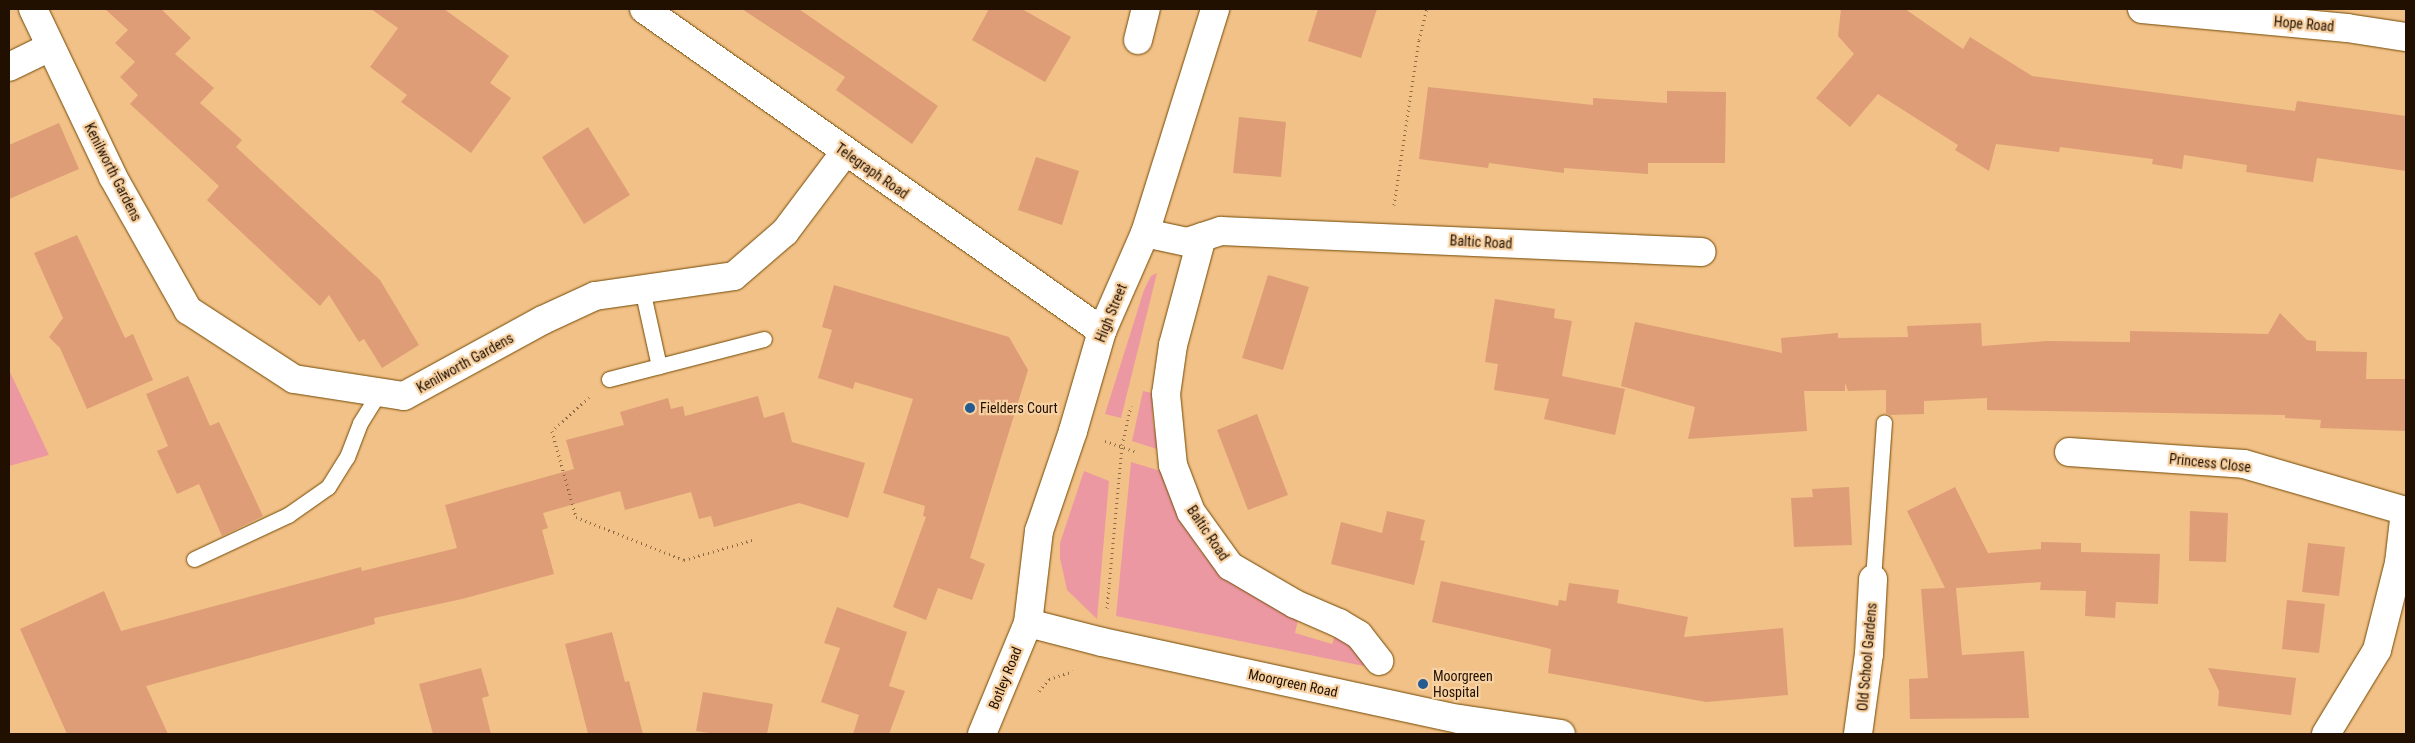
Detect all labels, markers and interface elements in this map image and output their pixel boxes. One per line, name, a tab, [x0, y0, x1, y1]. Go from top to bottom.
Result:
street label: Hope Road	[2273, 13, 2335, 35]
street label: Kenilworth Gardens	[81, 120, 145, 224]
street label: Telegraph Road	[832, 140, 912, 202]
street label: Baltic Road	[1449, 232, 1513, 252]
street label: High Street	[1092, 281, 1130, 345]
street label: Kenilworth Gardens	[414, 330, 516, 396]
place label: Fielders Court	[980, 400, 1058, 416]
marker: Fielders Court	[964, 402, 976, 414]
street label: Princess Close	[2168, 450, 2252, 476]
street label: Baltic Road	[1184, 502, 1232, 564]
street label: Old School Gardens	[1854, 602, 1880, 712]
street label: Botley Road	[985, 644, 1025, 712]
street label: Moorgreen Road	[1247, 665, 1339, 701]
place label: Moorgreen Hospital	[1433, 668, 1493, 700]
marker: Moorgreen Hospital	[1417, 678, 1429, 690]

